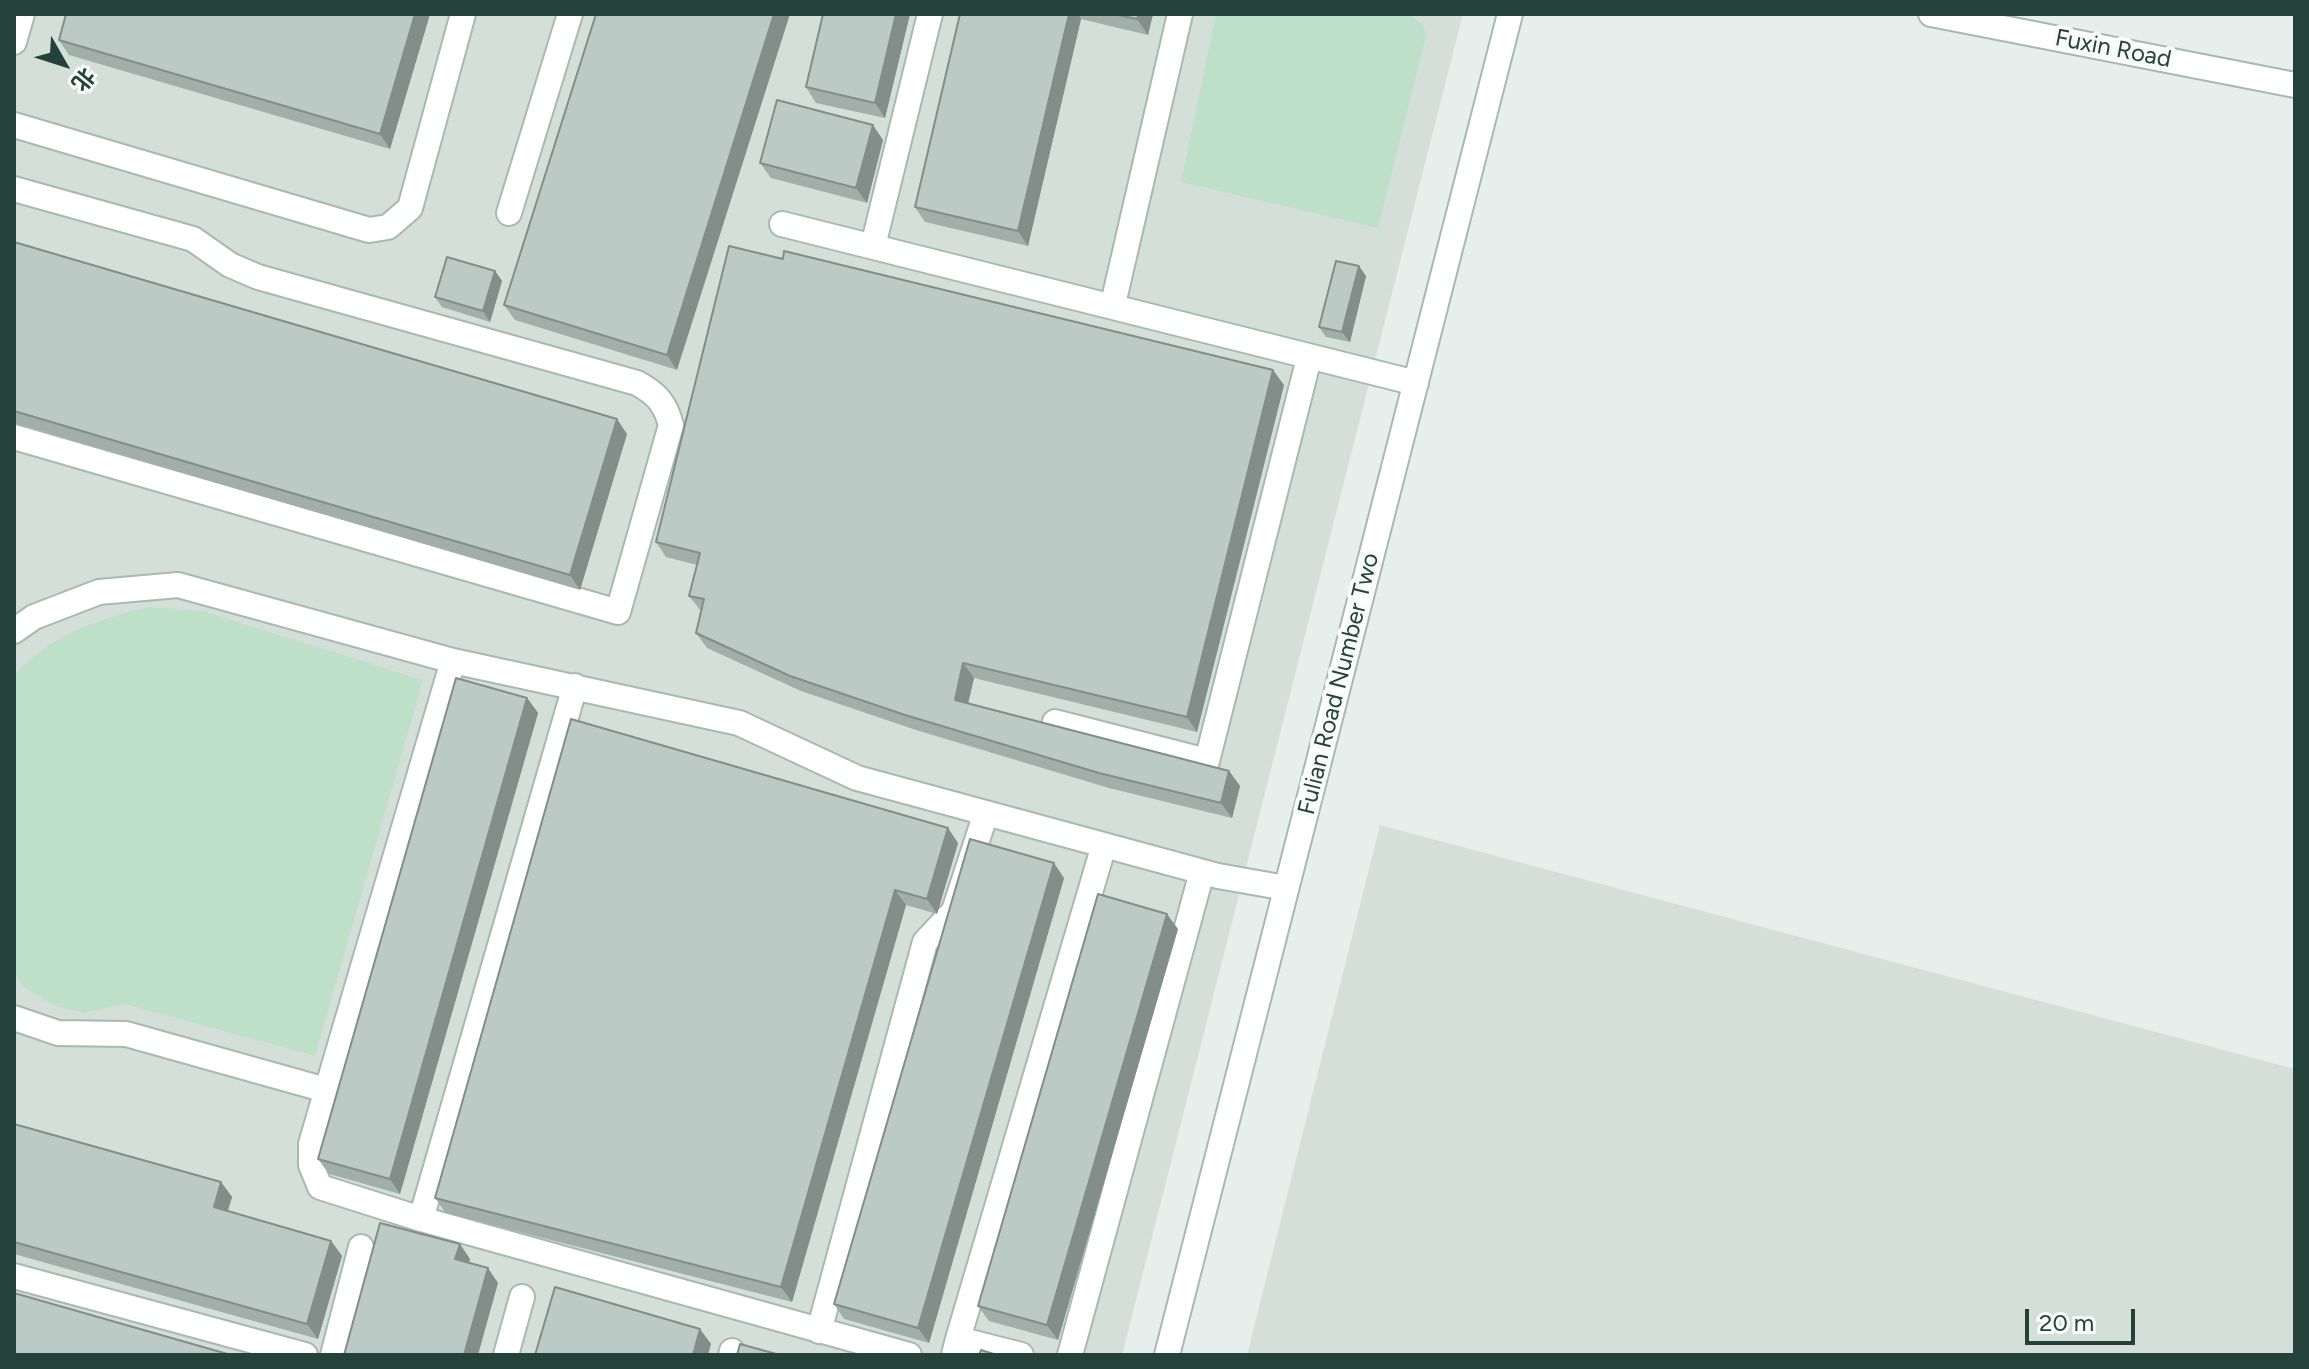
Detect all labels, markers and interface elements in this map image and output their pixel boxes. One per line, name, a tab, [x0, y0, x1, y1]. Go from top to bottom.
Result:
north arrow	[24, 24, 104, 104]
street label: Fuxin Road	[2052, 24, 2174, 74]
text: 北	[66, 62, 100, 96]
street label: Fulian Road Number Two	[1293, 550, 1385, 818]
scale bar	[2029, 1293, 2139, 1343]
text: 20 m	[2039, 1308, 2094, 1337]

